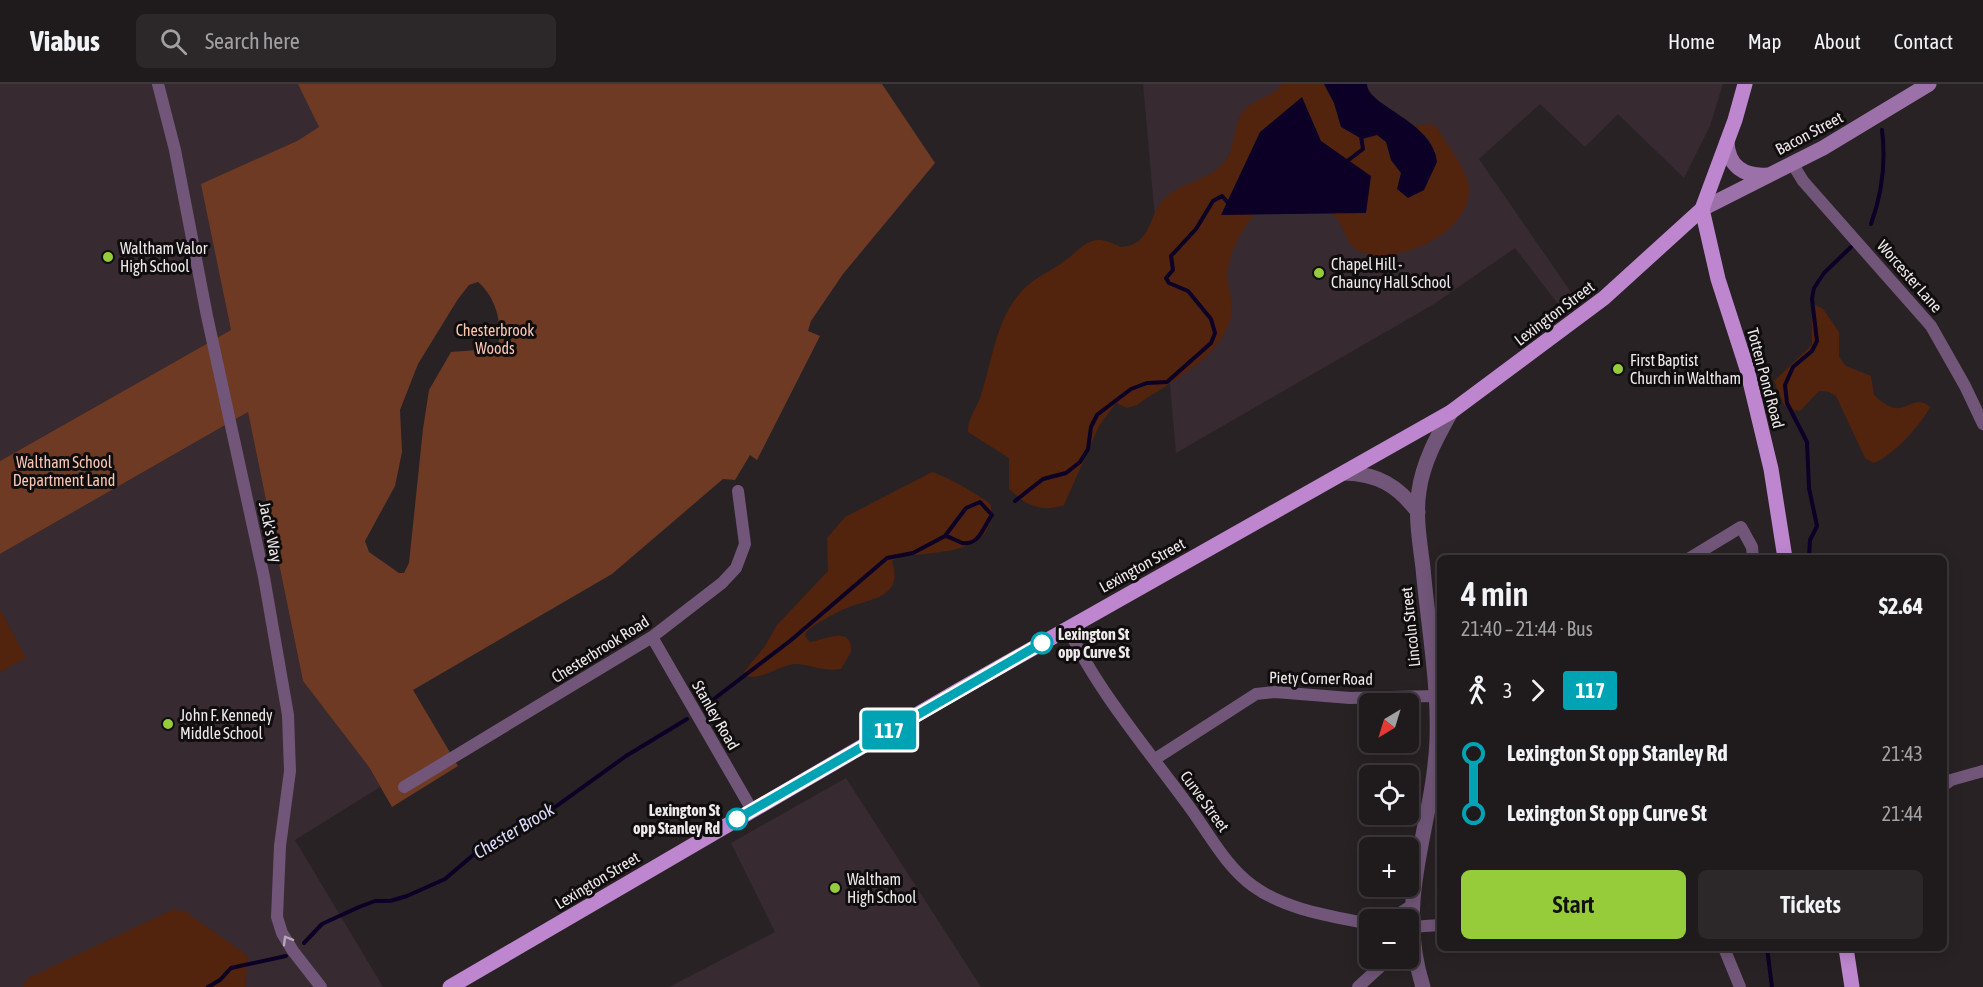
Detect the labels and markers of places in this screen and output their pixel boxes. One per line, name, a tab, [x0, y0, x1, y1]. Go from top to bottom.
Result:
place label: Waltham Valor High School	[120, 239, 208, 276]
marker: Waltham Valor High School	[101, 250, 115, 264]
place label: Chapel Hill - Chauncy Hall School	[1331, 255, 1451, 292]
marker: Chapel Hill - Chauncy Hall School	[1312, 266, 1326, 280]
place label: First Baptist Church in Waltham	[1630, 351, 1741, 387]
marker: First Baptist Church in Waltham	[1611, 362, 1625, 376]
place label: Lexington St opp Curve St	[1058, 625, 1130, 661]
marker: Lexington St opp Curve St	[1031, 632, 1053, 654]
place label: John F. Kennedy Middle School	[180, 706, 273, 742]
marker: John F. Kennedy Middle School	[161, 717, 175, 731]
place label: Lexington St opp Stanley Rd	[633, 801, 720, 837]
marker: Lexington St opp Stanley Rd	[726, 808, 748, 830]
place label: Waltham High School	[847, 870, 917, 907]
marker: Waltham High School	[828, 881, 842, 895]

